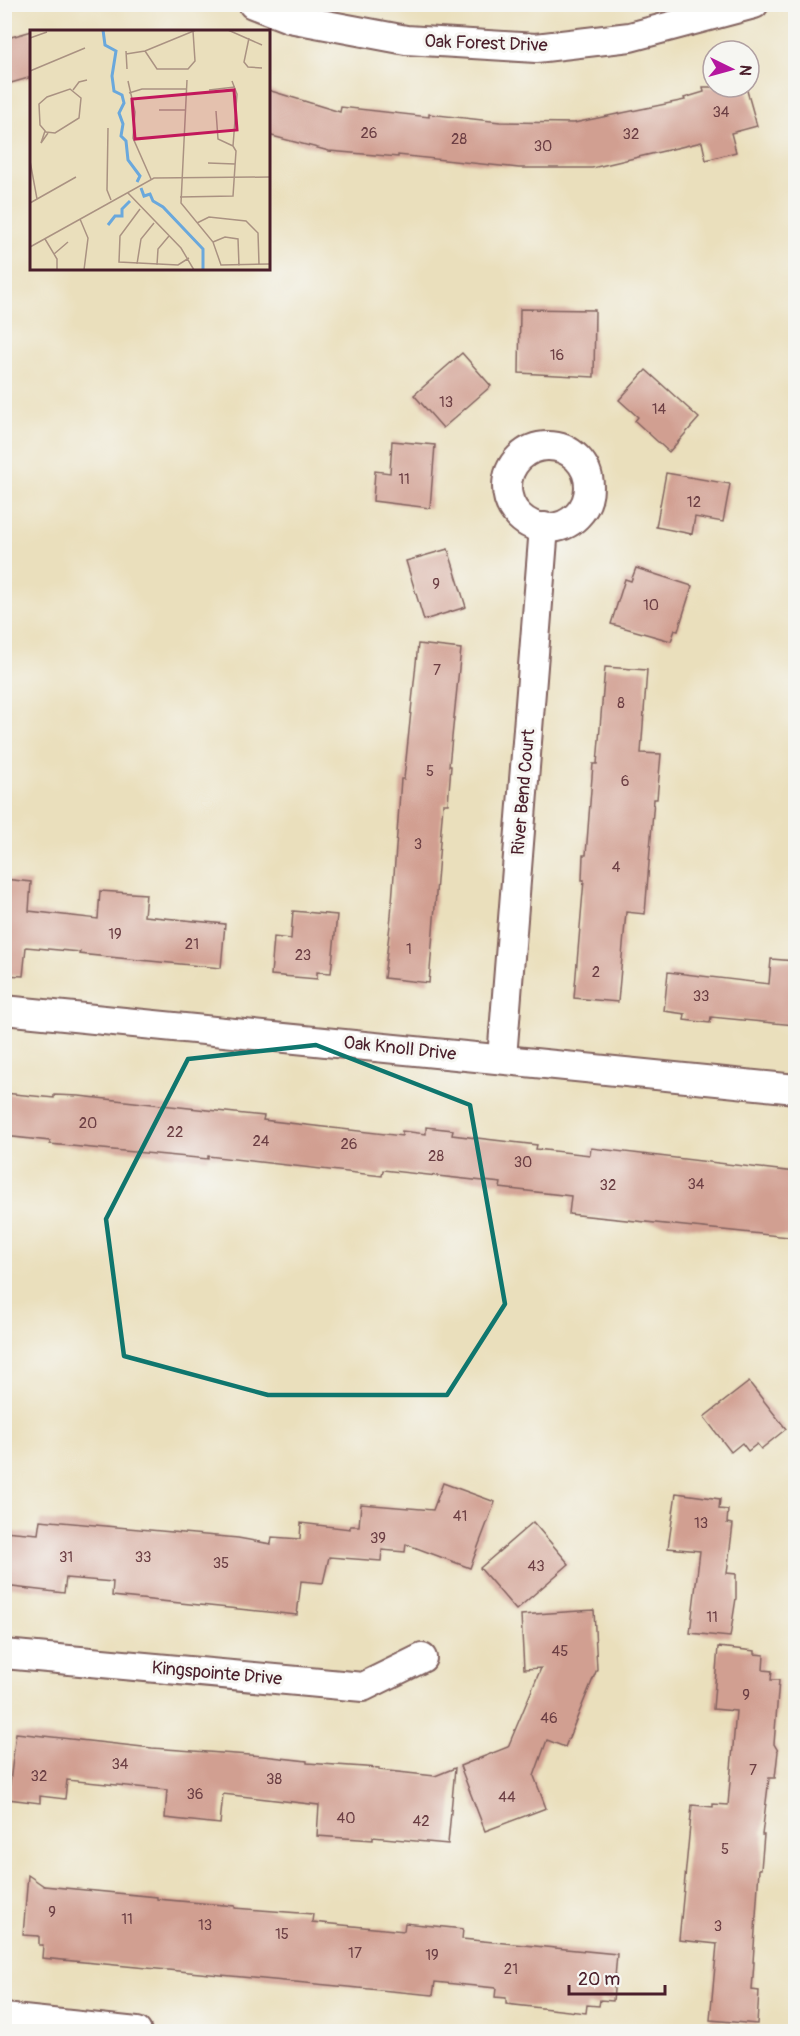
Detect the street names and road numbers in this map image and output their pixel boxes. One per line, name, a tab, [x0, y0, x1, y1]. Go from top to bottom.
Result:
street label: Oak Forest Drive	[424, 30, 548, 57]
street label: River Bend Court	[507, 727, 541, 856]
street label: Oak Knoll Drive	[342, 1031, 458, 1066]
street label: Kingspointe Drive	[151, 1656, 283, 1691]

